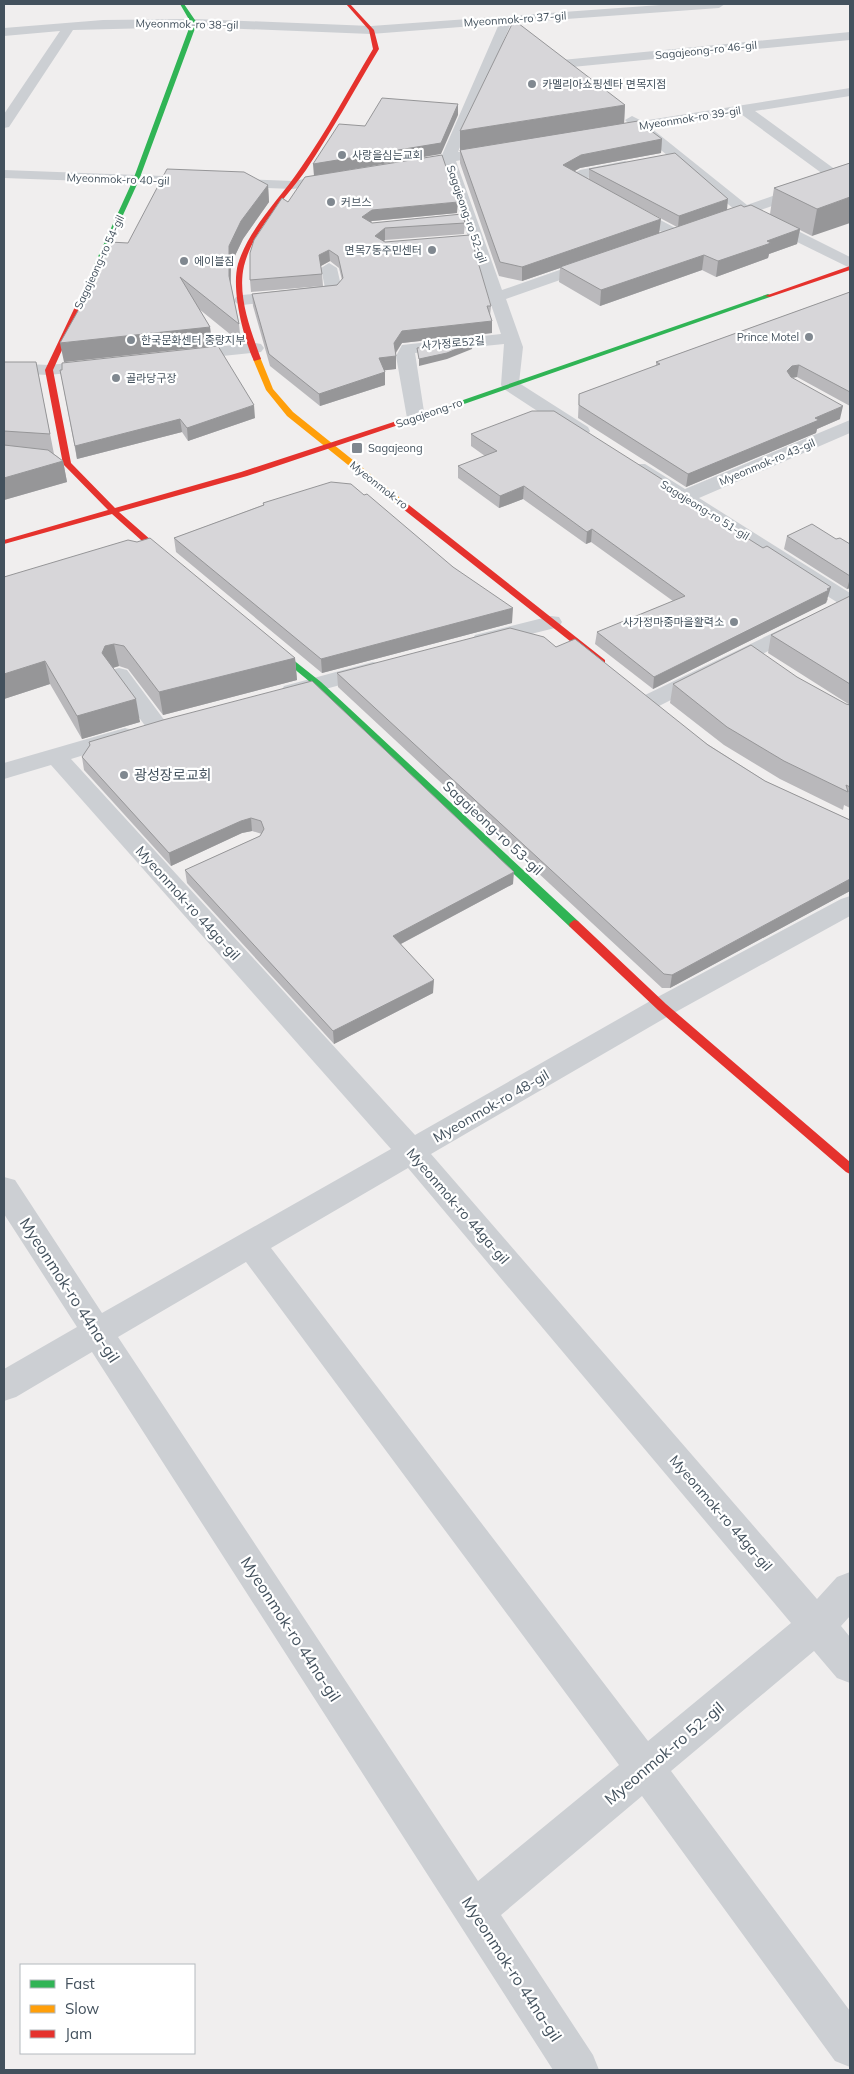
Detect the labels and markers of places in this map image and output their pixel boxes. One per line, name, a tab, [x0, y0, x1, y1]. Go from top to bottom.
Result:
place label: 카멜리아쇼핑센타 면목지점	[542, 77, 666, 91]
marker: 카멜리아쇼핑센타 면목지점	[526, 78, 538, 90]
place label: 사랑을심는교회	[352, 148, 423, 162]
marker: 사랑을심는교회	[336, 149, 348, 161]
place label: 커브스	[341, 195, 371, 209]
marker: 커브스	[325, 196, 337, 208]
place label: 면목7동주민센터	[345, 243, 422, 257]
marker: 면목7동주민센터	[426, 244, 438, 256]
place label: 에이블짐	[194, 254, 234, 268]
marker: 에이블짐	[178, 255, 190, 267]
place label: Prince Motel	[737, 330, 799, 344]
marker: Prince Motel	[803, 331, 815, 343]
place label: 한국문화센터 중랑지부	[141, 333, 245, 347]
marker: 한국문화센터 중랑지부	[125, 334, 137, 346]
place label: 골라당구장	[126, 371, 177, 385]
marker: 골라당구장	[110, 372, 122, 384]
marker: Sagajeong	[350, 441, 364, 455]
place label: Sagajeong	[368, 441, 423, 455]
place label: 사가정마중마을활력소	[623, 615, 724, 629]
marker: 사가정마중마을활력소	[728, 616, 740, 628]
place label: 광성장로교회	[134, 766, 211, 784]
marker: 광성장로교회	[118, 769, 130, 781]

